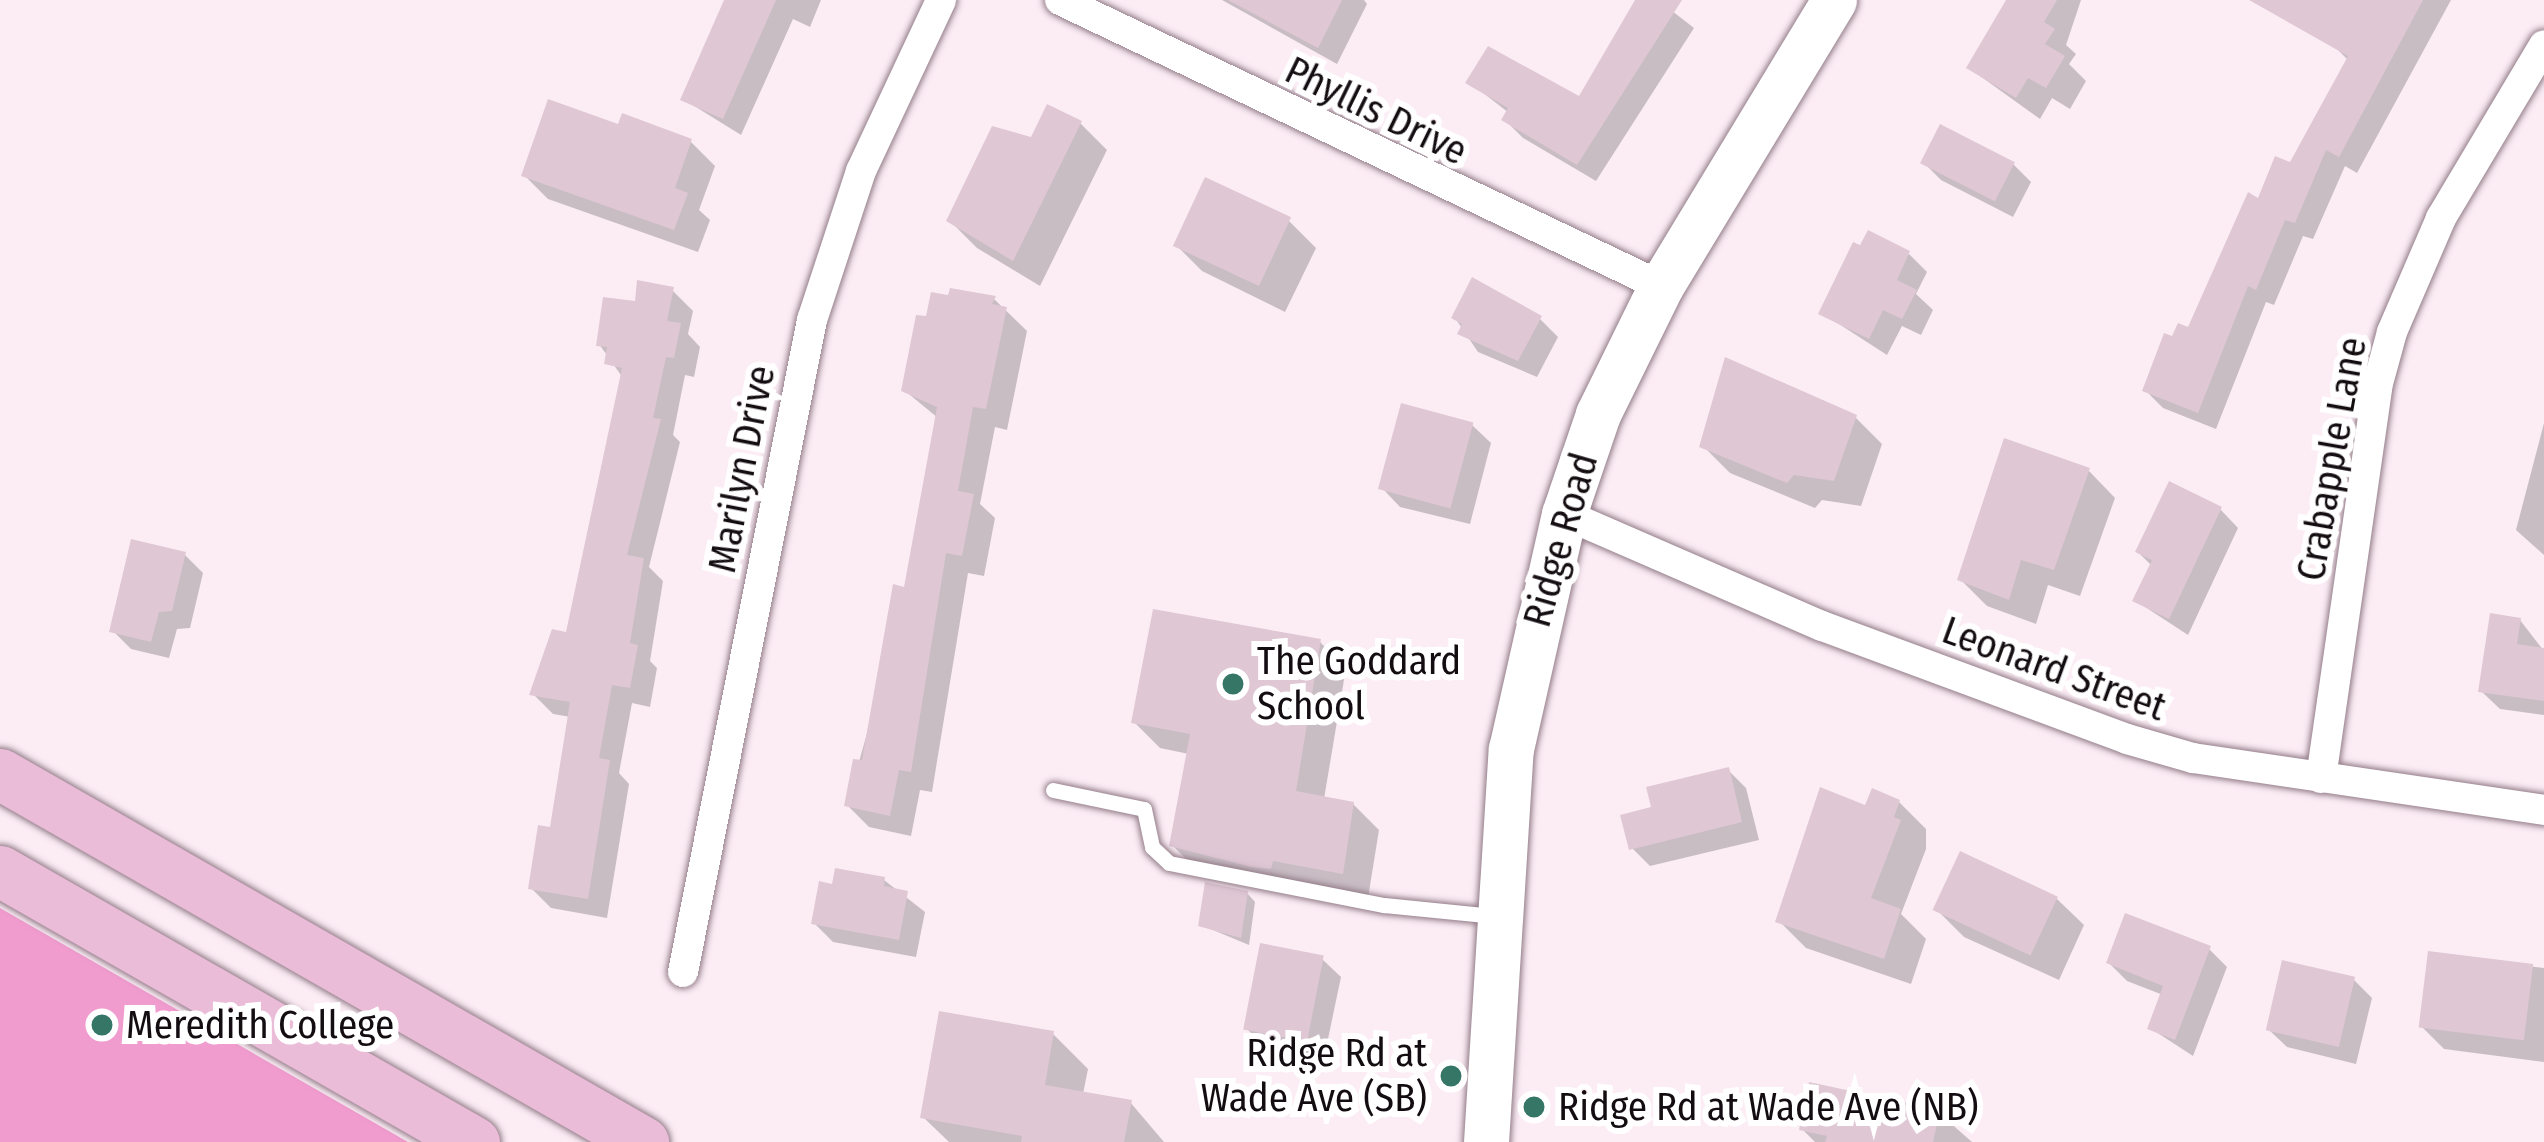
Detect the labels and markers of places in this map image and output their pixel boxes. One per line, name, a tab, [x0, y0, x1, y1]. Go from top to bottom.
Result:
place label: The Goddard School	[1257, 639, 1461, 730]
marker: The Goddard School	[1220, 671, 1246, 697]
place label: Meredith College	[126, 1002, 394, 1048]
marker: Meredith College	[89, 1012, 115, 1038]
place label: Ridge Rd at Wade Ave (SB)	[1201, 1031, 1427, 1122]
marker: Ridge Rd at Wade Ave (SB)	[1438, 1063, 1464, 1089]
place label: Ridge Rd at Wade Ave (NB)	[1558, 1084, 1979, 1130]
marker: Ridge Rd at Wade Ave (NB)	[1521, 1094, 1547, 1120]

